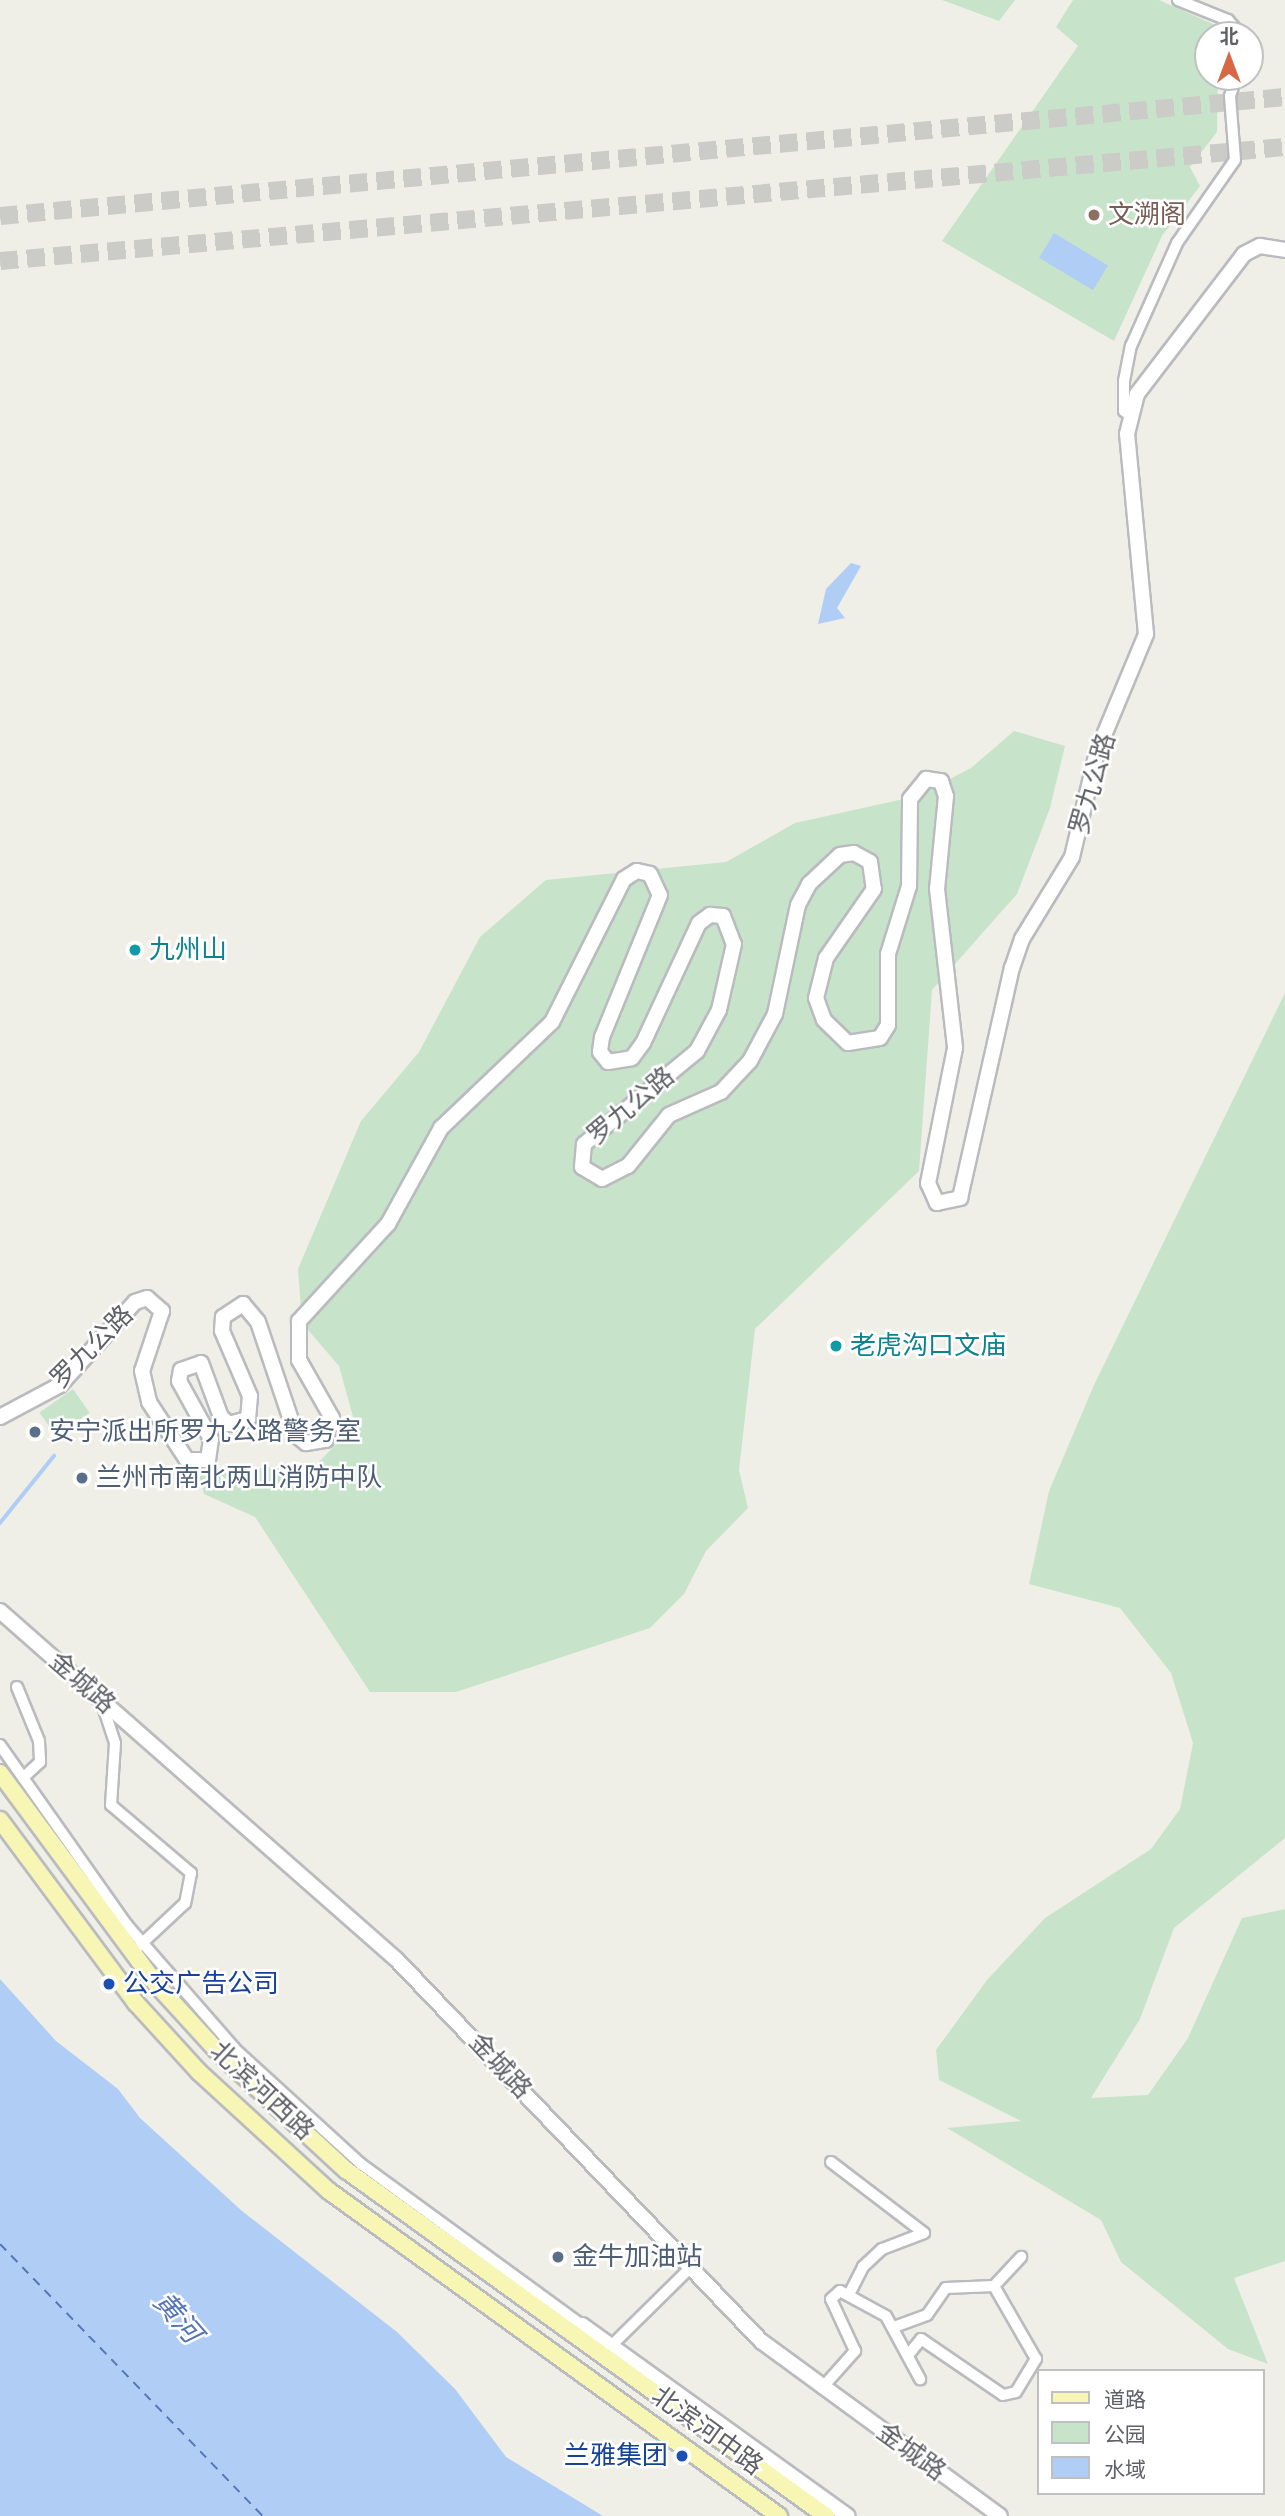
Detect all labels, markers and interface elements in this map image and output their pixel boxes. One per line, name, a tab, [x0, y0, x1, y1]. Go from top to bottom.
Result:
north arrow	[1194, 21, 1264, 91]
text: 北	[1219, 25, 1239, 48]
place label: 文溯阁	[1108, 199, 1186, 231]
marker: 文溯阁	[1086, 207, 1102, 223]
street label: 罗九公路	[1064, 730, 1122, 838]
place label: 九州山	[149, 934, 227, 966]
marker: 九州山	[127, 942, 143, 958]
street label: 罗九公路	[581, 1061, 681, 1151]
street label: 罗九公路	[44, 1299, 140, 1395]
place label: 老虎沟口文庙	[850, 1330, 1006, 1362]
marker: 老虎沟口文庙	[828, 1338, 844, 1354]
place label: 安宁派出所罗九公路警务室	[49, 1416, 361, 1448]
marker: 安宁派出所罗九公路警务室	[27, 1424, 43, 1440]
place label: 兰州市南北两山消防中队	[96, 1462, 382, 1494]
marker: 兰州市南北两山消防中队	[74, 1470, 90, 1486]
street label: 金城路	[42, 1646, 122, 1720]
place label: 公交广告公司	[123, 1968, 279, 2000]
marker: 公交广告公司	[101, 1976, 117, 1992]
street label: 金城路	[462, 2027, 538, 2105]
street label: 北滨河西路	[204, 2035, 320, 2147]
place label: 金牛加油站	[572, 2241, 702, 2273]
marker: 金牛加油站	[550, 2249, 566, 2265]
water label: 黄河	[147, 2285, 209, 2349]
legend	[1036, 2369, 1264, 2495]
street label: 北滨河中路	[645, 2380, 769, 2482]
text: 道路	[1104, 2387, 1146, 2412]
street label: 金城路	[870, 2416, 952, 2488]
text: 公园	[1104, 2422, 1146, 2447]
place label: 兰雅集团	[564, 2440, 668, 2472]
marker: 兰雅集团	[674, 2448, 690, 2464]
text: 水域	[1104, 2457, 1146, 2482]

